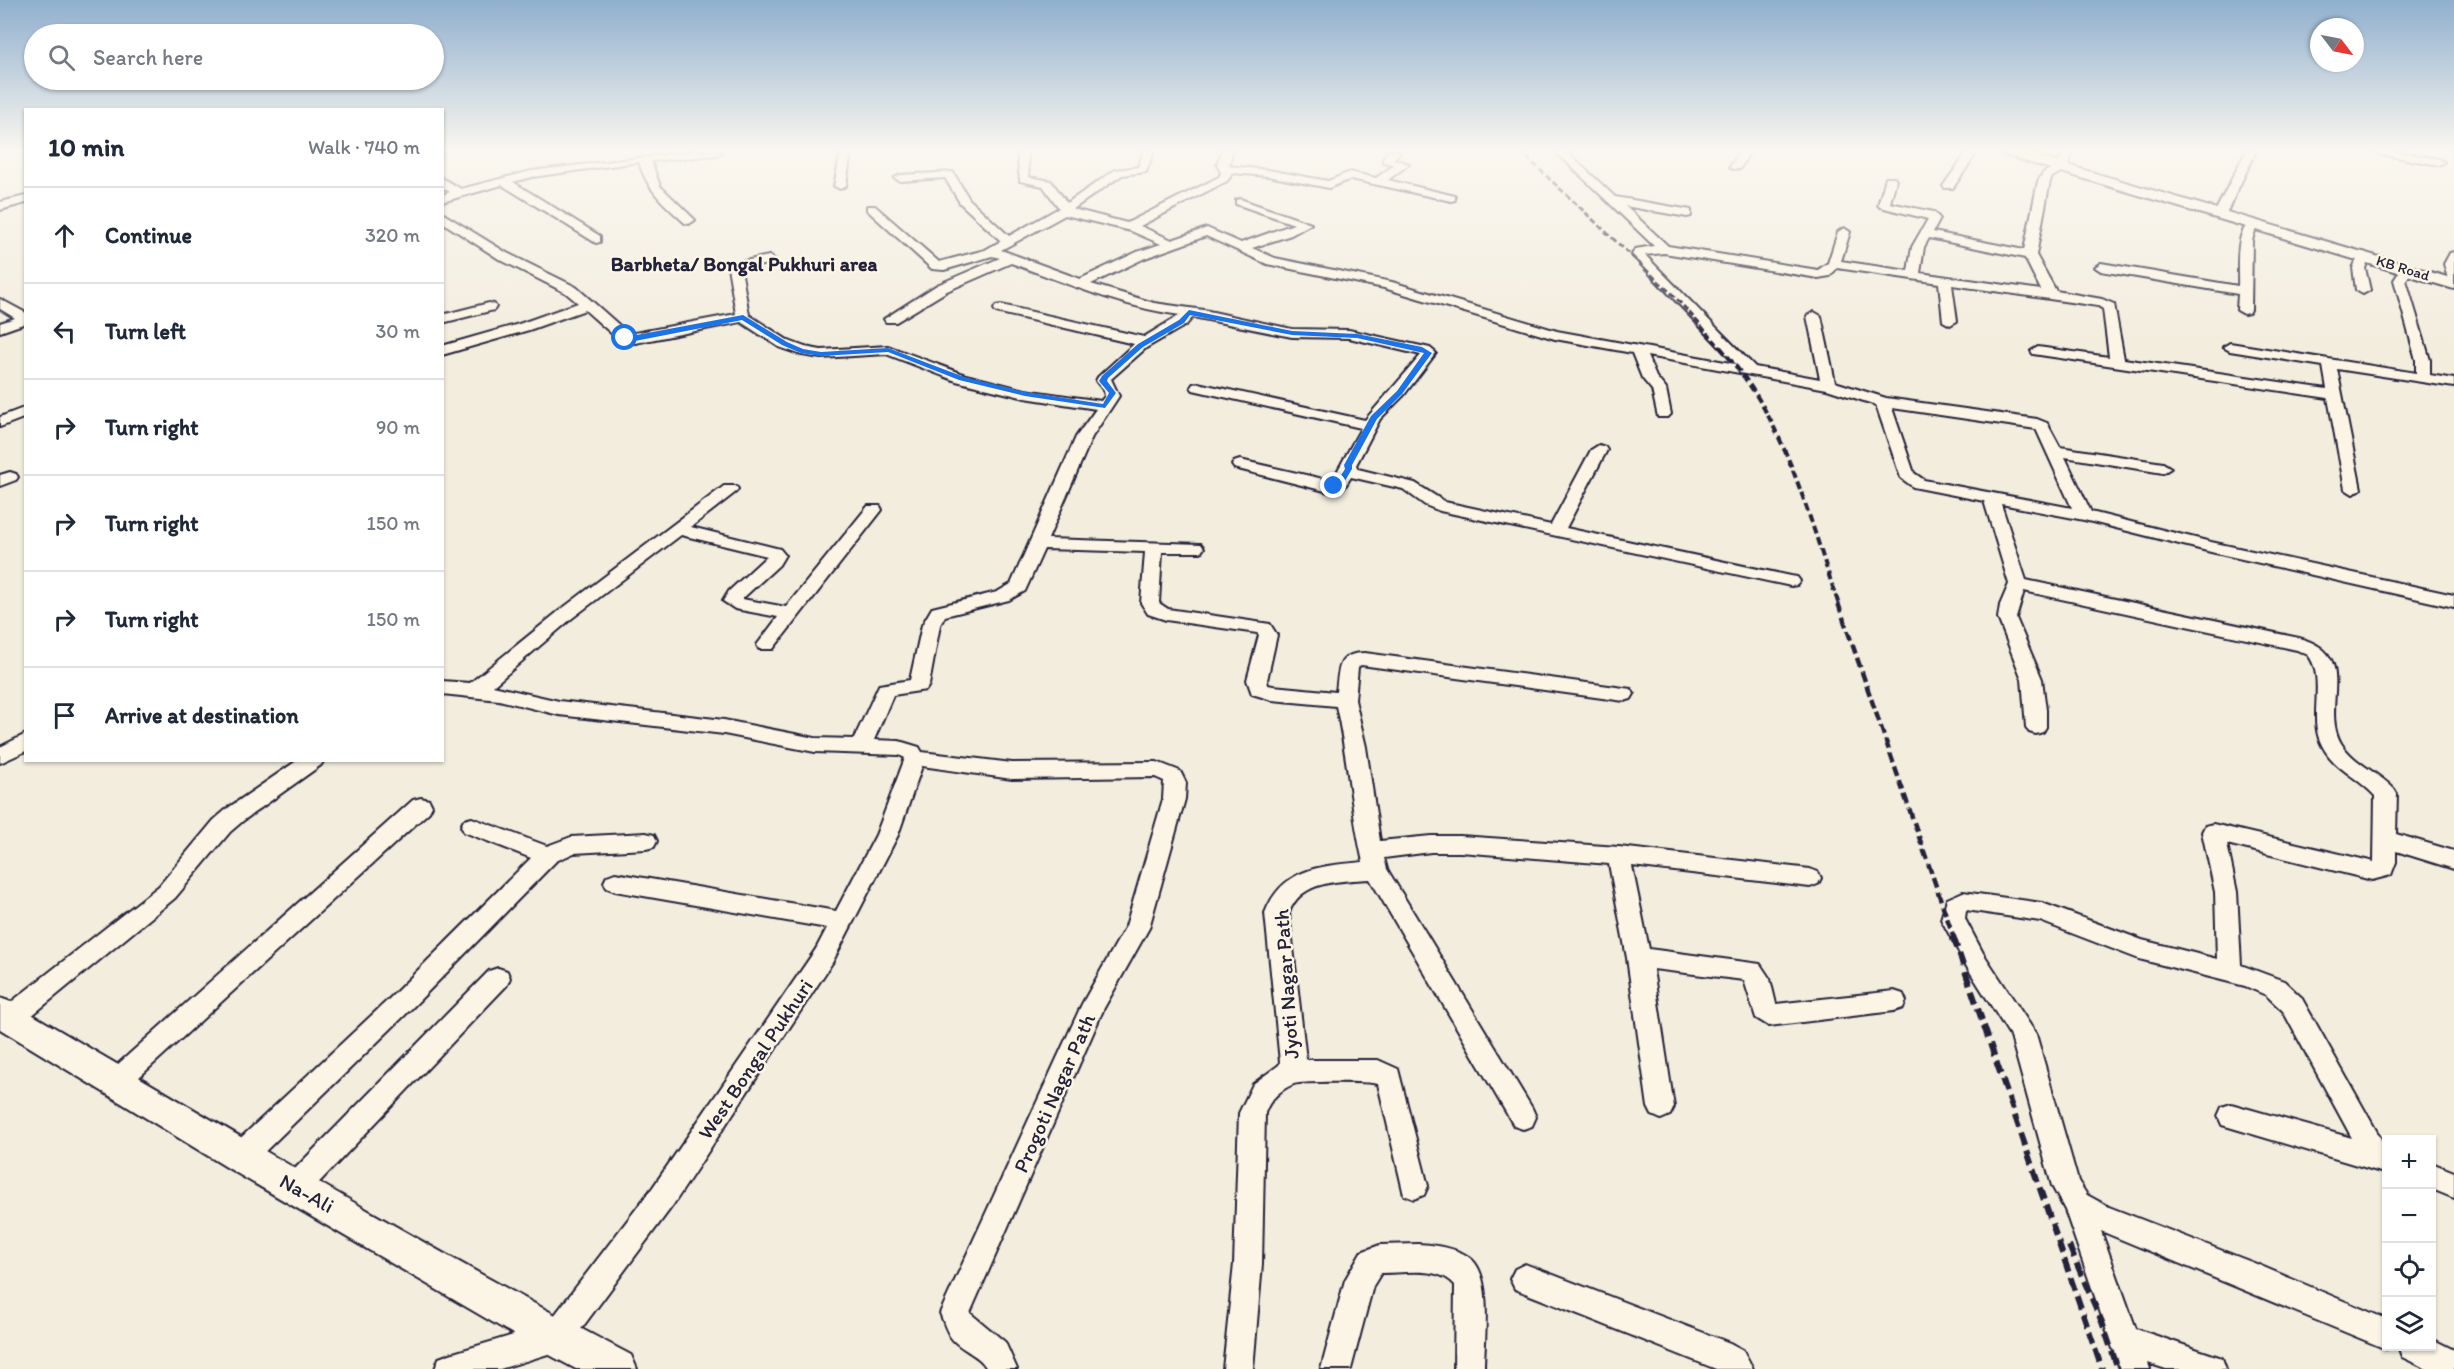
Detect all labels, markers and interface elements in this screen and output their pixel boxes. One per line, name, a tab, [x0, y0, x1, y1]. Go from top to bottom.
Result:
north arrow	[2310, 18, 2364, 72]
search box	[24, 24, 444, 90]
icon: search	[45, 41, 78, 74]
text: Search here	[93, 44, 203, 71]
text: 10 min	[48, 131, 124, 163]
text: Walk · 740 m	[308, 135, 420, 159]
icon: ahead	[48, 219, 81, 252]
text: Continue	[105, 222, 192, 249]
text: 320 m	[365, 223, 420, 247]
street label: KB Road	[2374, 251, 2433, 285]
district label: Barbheta/ Bongal Pukhuri area	[611, 252, 877, 277]
icon: left	[48, 315, 81, 348]
text: Turn left	[105, 318, 186, 345]
text: 30 m	[375, 319, 420, 343]
route start	[611, 324, 637, 350]
icon: right	[48, 411, 81, 444]
text: Turn right	[105, 414, 199, 441]
text: 90 m	[376, 415, 420, 439]
route end	[1320, 472, 1346, 498]
icon: right	[48, 507, 81, 540]
text: Turn right	[105, 510, 199, 537]
text: 150 m	[367, 511, 420, 535]
icon: right	[48, 603, 81, 636]
text: Turn right	[105, 606, 199, 633]
text: 150 m	[367, 607, 420, 631]
icon: arrive	[48, 699, 81, 732]
text: Arrive at destination	[105, 702, 299, 729]
street label: Jyoti Nagar Path	[1268, 908, 1304, 1060]
street label: West Bongal Pukhuri	[692, 974, 818, 1144]
street label: Progoti Nagar Path	[1008, 1009, 1101, 1176]
map controls	[2382, 1135, 2436, 1351]
button: +	[2382, 1135, 2436, 1189]
street label: Na-Ali	[275, 1168, 339, 1218]
button: −	[2382, 1189, 2436, 1243]
button: locate	[2382, 1243, 2436, 1297]
button: layers	[2382, 1297, 2436, 1351]

